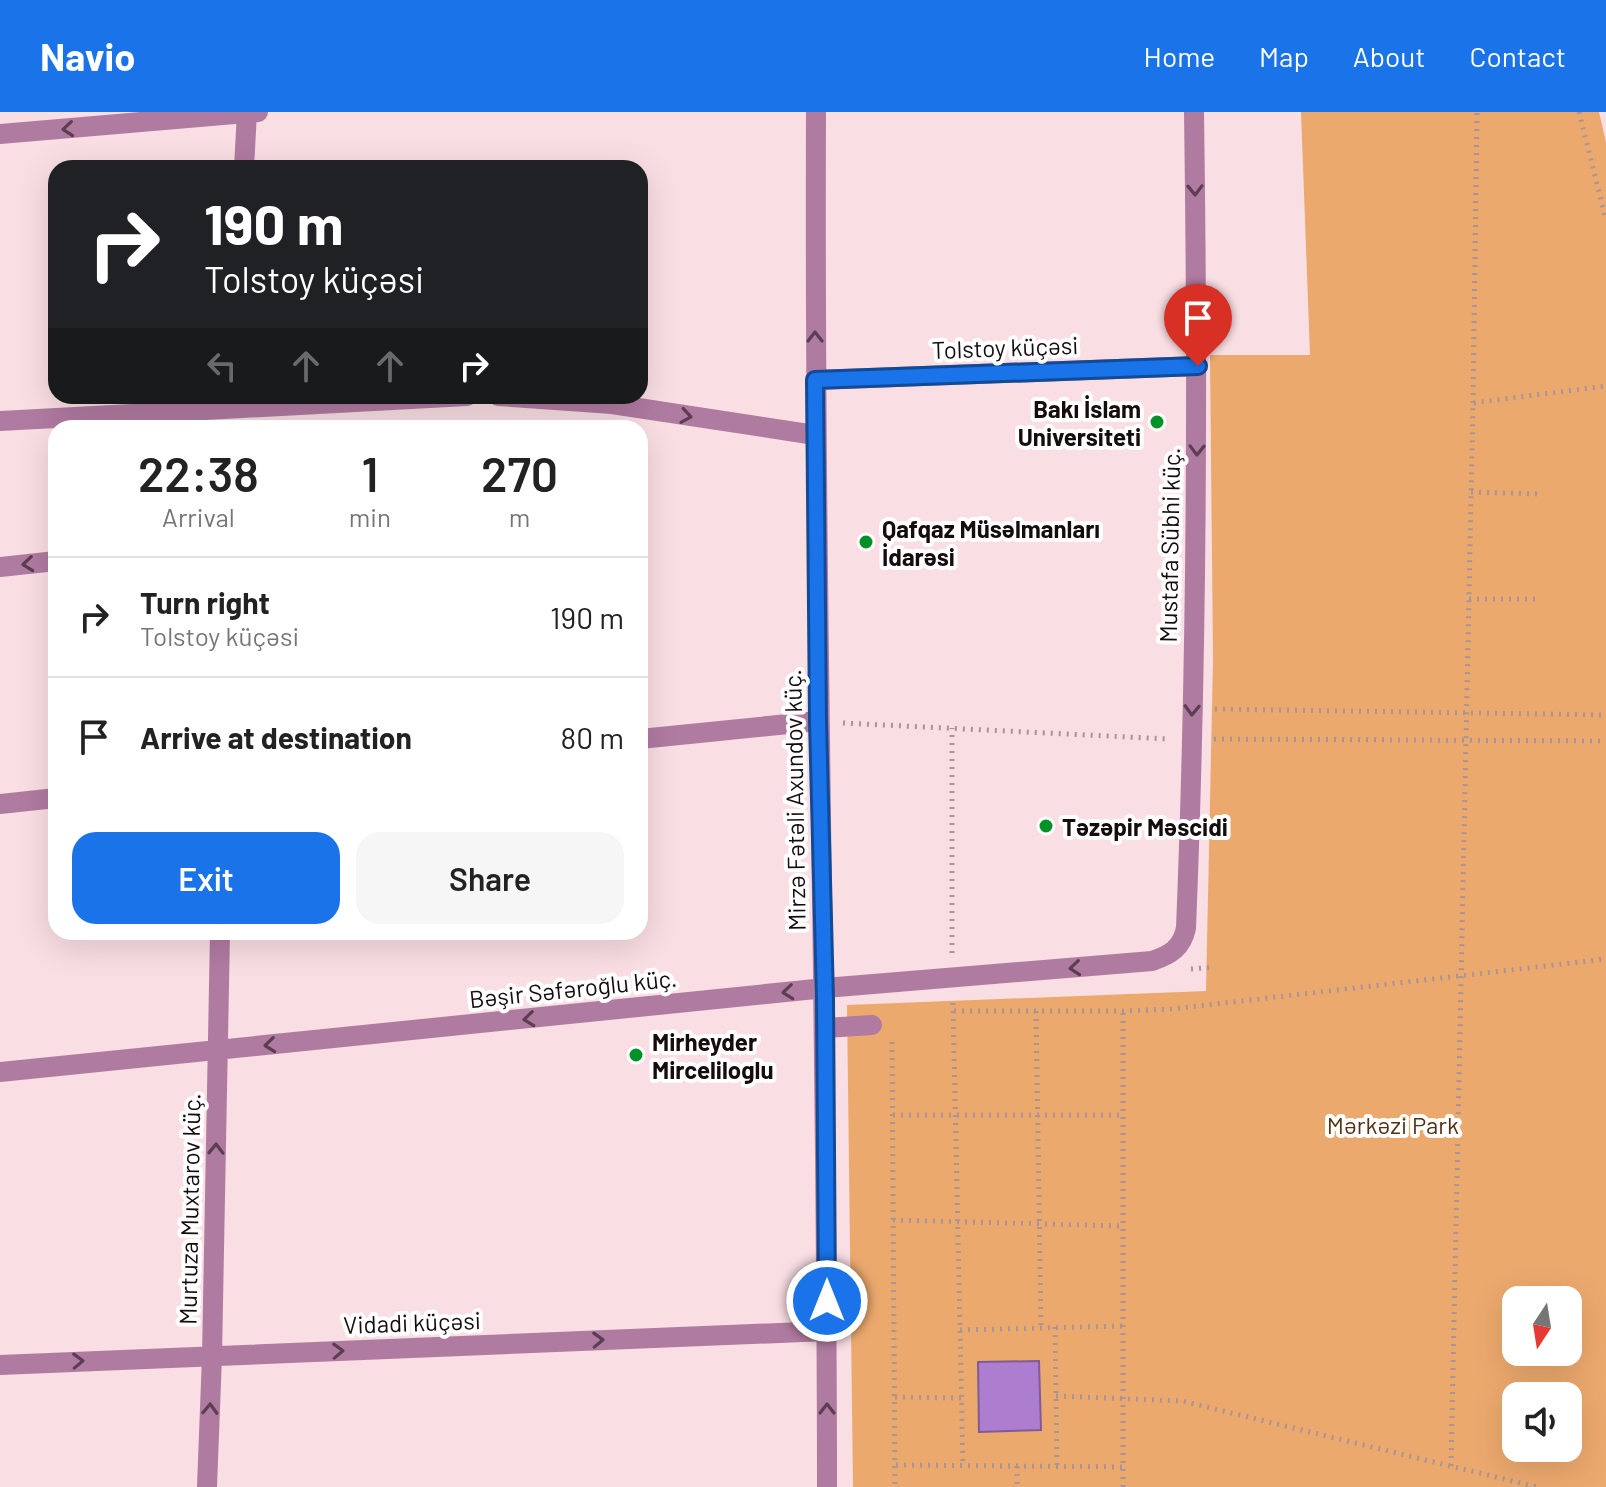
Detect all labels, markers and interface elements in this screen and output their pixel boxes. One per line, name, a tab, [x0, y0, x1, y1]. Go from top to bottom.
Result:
text: Navio	[40, 33, 135, 79]
text: Home	[1144, 39, 1215, 73]
text: Map	[1259, 39, 1309, 73]
text: About	[1353, 39, 1425, 73]
text: Contact	[1469, 39, 1566, 73]
one-way arrow	[62, 120, 75, 137]
one-way arrow	[1187, 184, 1204, 197]
text: 190 m	[204, 189, 343, 256]
icon: right	[72, 192, 176, 296]
text: Tolstoy küçəsi	[204, 257, 424, 300]
pin	[1164, 284, 1232, 366]
icon: arrive	[1176, 296, 1220, 340]
one-way arrow	[806, 330, 824, 343]
street label: Tolstoy küçəsi	[931, 330, 1079, 364]
icon: left	[200, 344, 244, 388]
icon: ahead	[284, 344, 328, 388]
icon: ahead	[368, 344, 412, 388]
icon: right	[452, 344, 496, 388]
place label: Bakı İslam Universiteti	[1018, 394, 1141, 451]
one-way arrow	[680, 406, 693, 423]
marker: Bakı İslam Universiteti	[1148, 413, 1166, 431]
text: 22:38	[138, 444, 259, 502]
text: 1	[361, 444, 378, 502]
text: 270	[481, 444, 558, 502]
one-way arrow	[1189, 444, 1206, 457]
street label: Mustafa Sübhi küç.	[1153, 447, 1185, 643]
text: Arrival	[162, 501, 235, 532]
text: min	[349, 501, 391, 532]
text: m	[509, 501, 530, 532]
place label: Qafqaz Müsəlmanları İdarəsi	[882, 514, 1100, 571]
marker: Qafqaz Müsəlmanları İdarəsi	[857, 533, 875, 551]
one-way arrow	[21, 555, 34, 572]
text: Turn right	[140, 584, 270, 620]
icon: right	[72, 595, 116, 639]
text: 190 m	[550, 599, 624, 635]
text: Tolstoy küçəsi	[140, 620, 299, 651]
street label: Mirzə Fətəli Axundov küç.	[777, 669, 811, 931]
one-way arrow	[1183, 704, 1200, 717]
icon: arrive	[72, 715, 116, 759]
text: Arrive at destination	[140, 719, 412, 755]
text: 80 m	[561, 719, 624, 755]
place label: Təzəpir Məscidi	[1062, 812, 1228, 841]
marker: Təzəpir Məscidi	[1037, 817, 1055, 835]
button: Exit	[72, 832, 340, 924]
button: Share	[356, 832, 624, 924]
one-way arrow	[1068, 959, 1081, 976]
street label: Bəşir Səfəroğlu küç.	[468, 963, 678, 1013]
one-way arrow	[781, 983, 794, 1000]
one-way arrow	[522, 1010, 535, 1027]
place label: Mirheyder Mirceliloglu	[652, 1027, 774, 1084]
one-way arrow	[263, 1037, 276, 1054]
marker: Mirheyder Mirceliloglu	[627, 1046, 645, 1064]
street label: Murtuza Muxtarov küç.	[172, 1093, 206, 1325]
park label: Mərkəzi Park	[1327, 1110, 1459, 1139]
one-way arrow	[208, 1142, 225, 1155]
position arrow	[785, 1259, 869, 1343]
north arrow	[1502, 1286, 1582, 1366]
map controls	[1502, 1286, 1582, 1462]
street label: Vidadi küçəsi	[343, 1305, 481, 1339]
one-way arrow	[592, 1332, 604, 1349]
one-way arrow	[332, 1342, 345, 1359]
one-way arrow	[72, 1353, 85, 1370]
button: sound	[1502, 1382, 1582, 1462]
one-way arrow	[202, 1402, 219, 1415]
one-way arrow	[818, 1402, 836, 1415]

